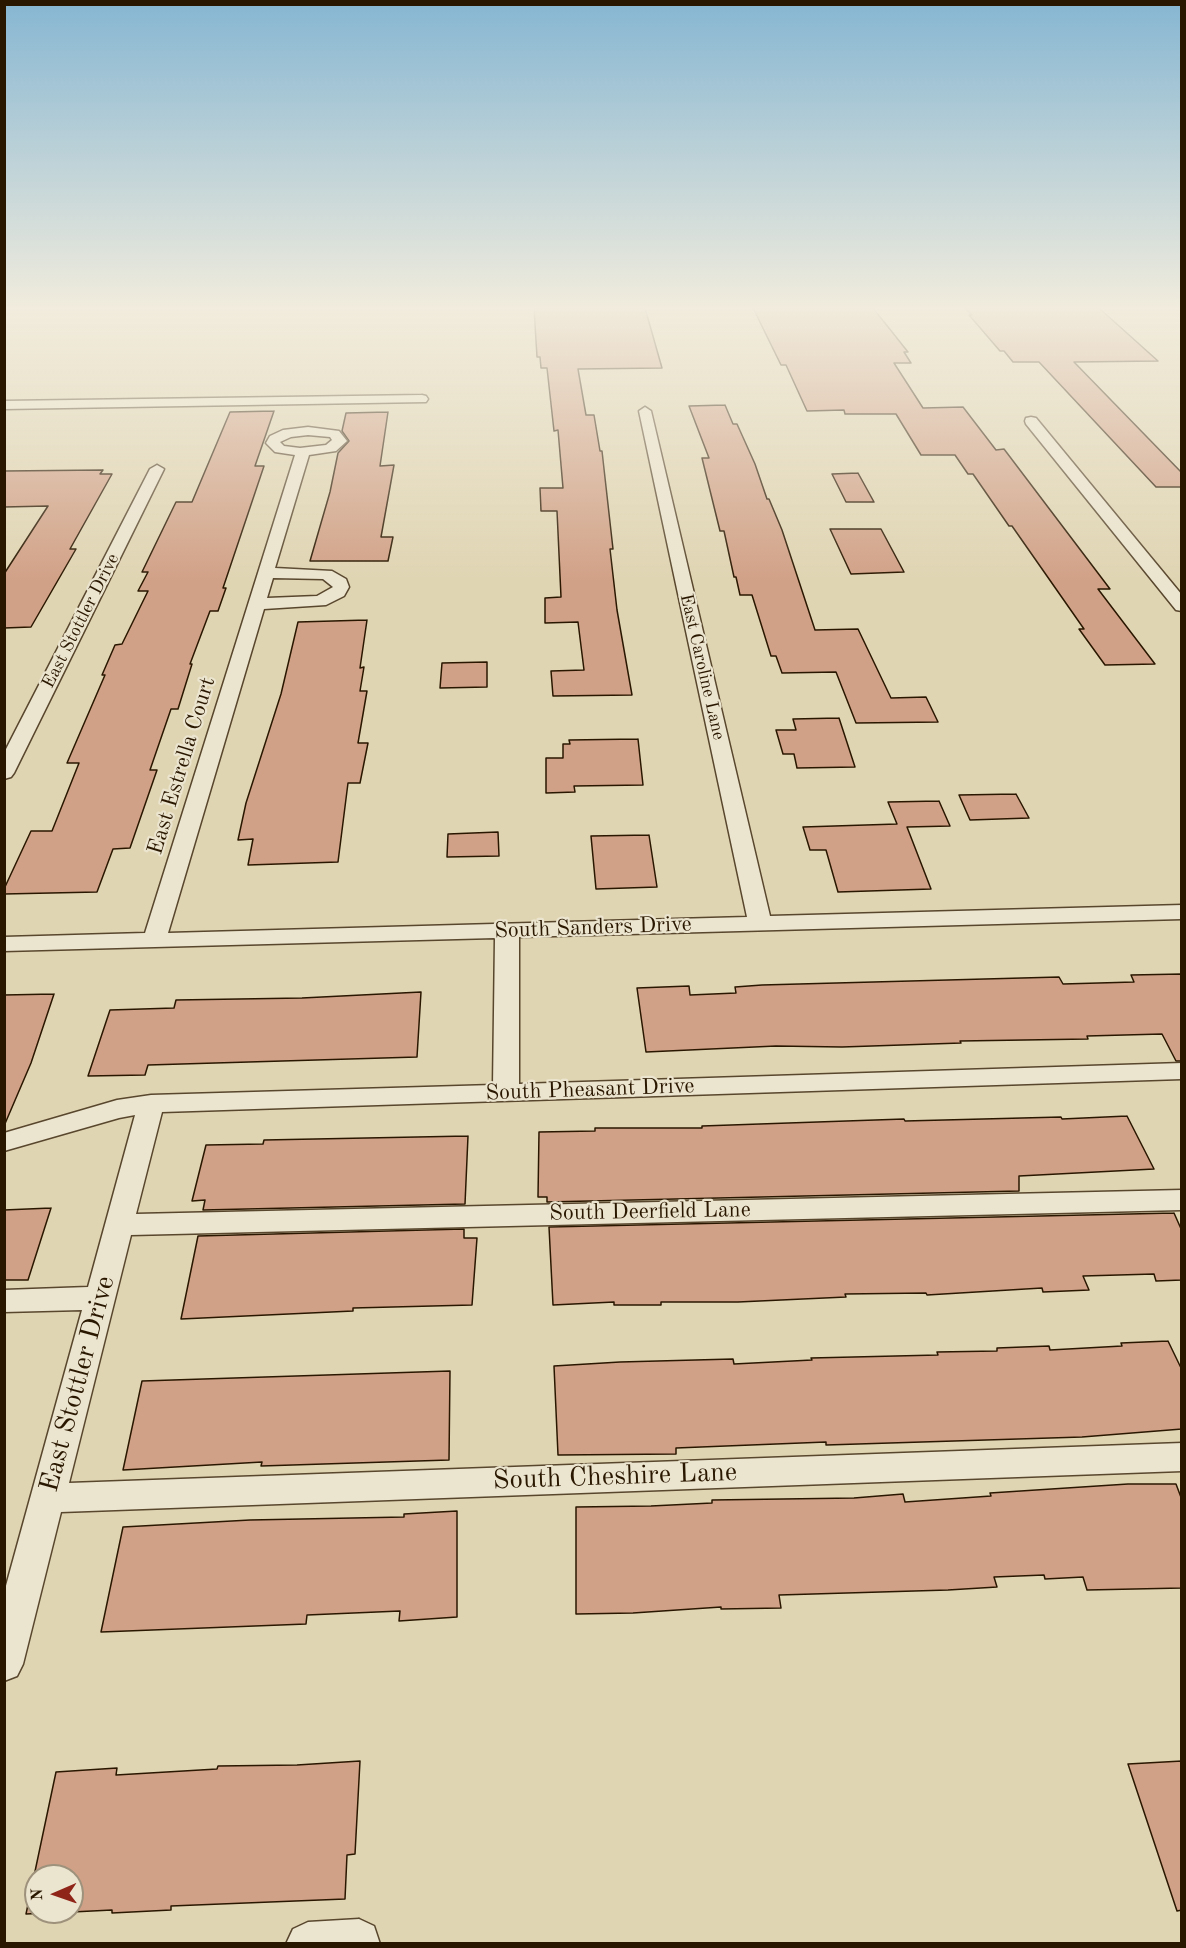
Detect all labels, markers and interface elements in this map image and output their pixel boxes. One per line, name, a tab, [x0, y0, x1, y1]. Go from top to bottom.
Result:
street label: East Stottler Drive	[38, 550, 124, 692]
street label: East Caroline Lane	[675, 592, 729, 742]
street label: East Estrella Court	[142, 674, 222, 858]
street label: South Sanders Drive	[494, 911, 692, 945]
street label: South Pheasant Drive	[485, 1073, 695, 1107]
street label: South Deerfield Lane	[549, 1197, 751, 1227]
street label: East Stottler Drive	[34, 1272, 122, 1496]
street label: South Cheshire Lane	[492, 1457, 738, 1497]
north arrow	[24, 1864, 84, 1924]
text: N	[30, 1888, 46, 1901]

